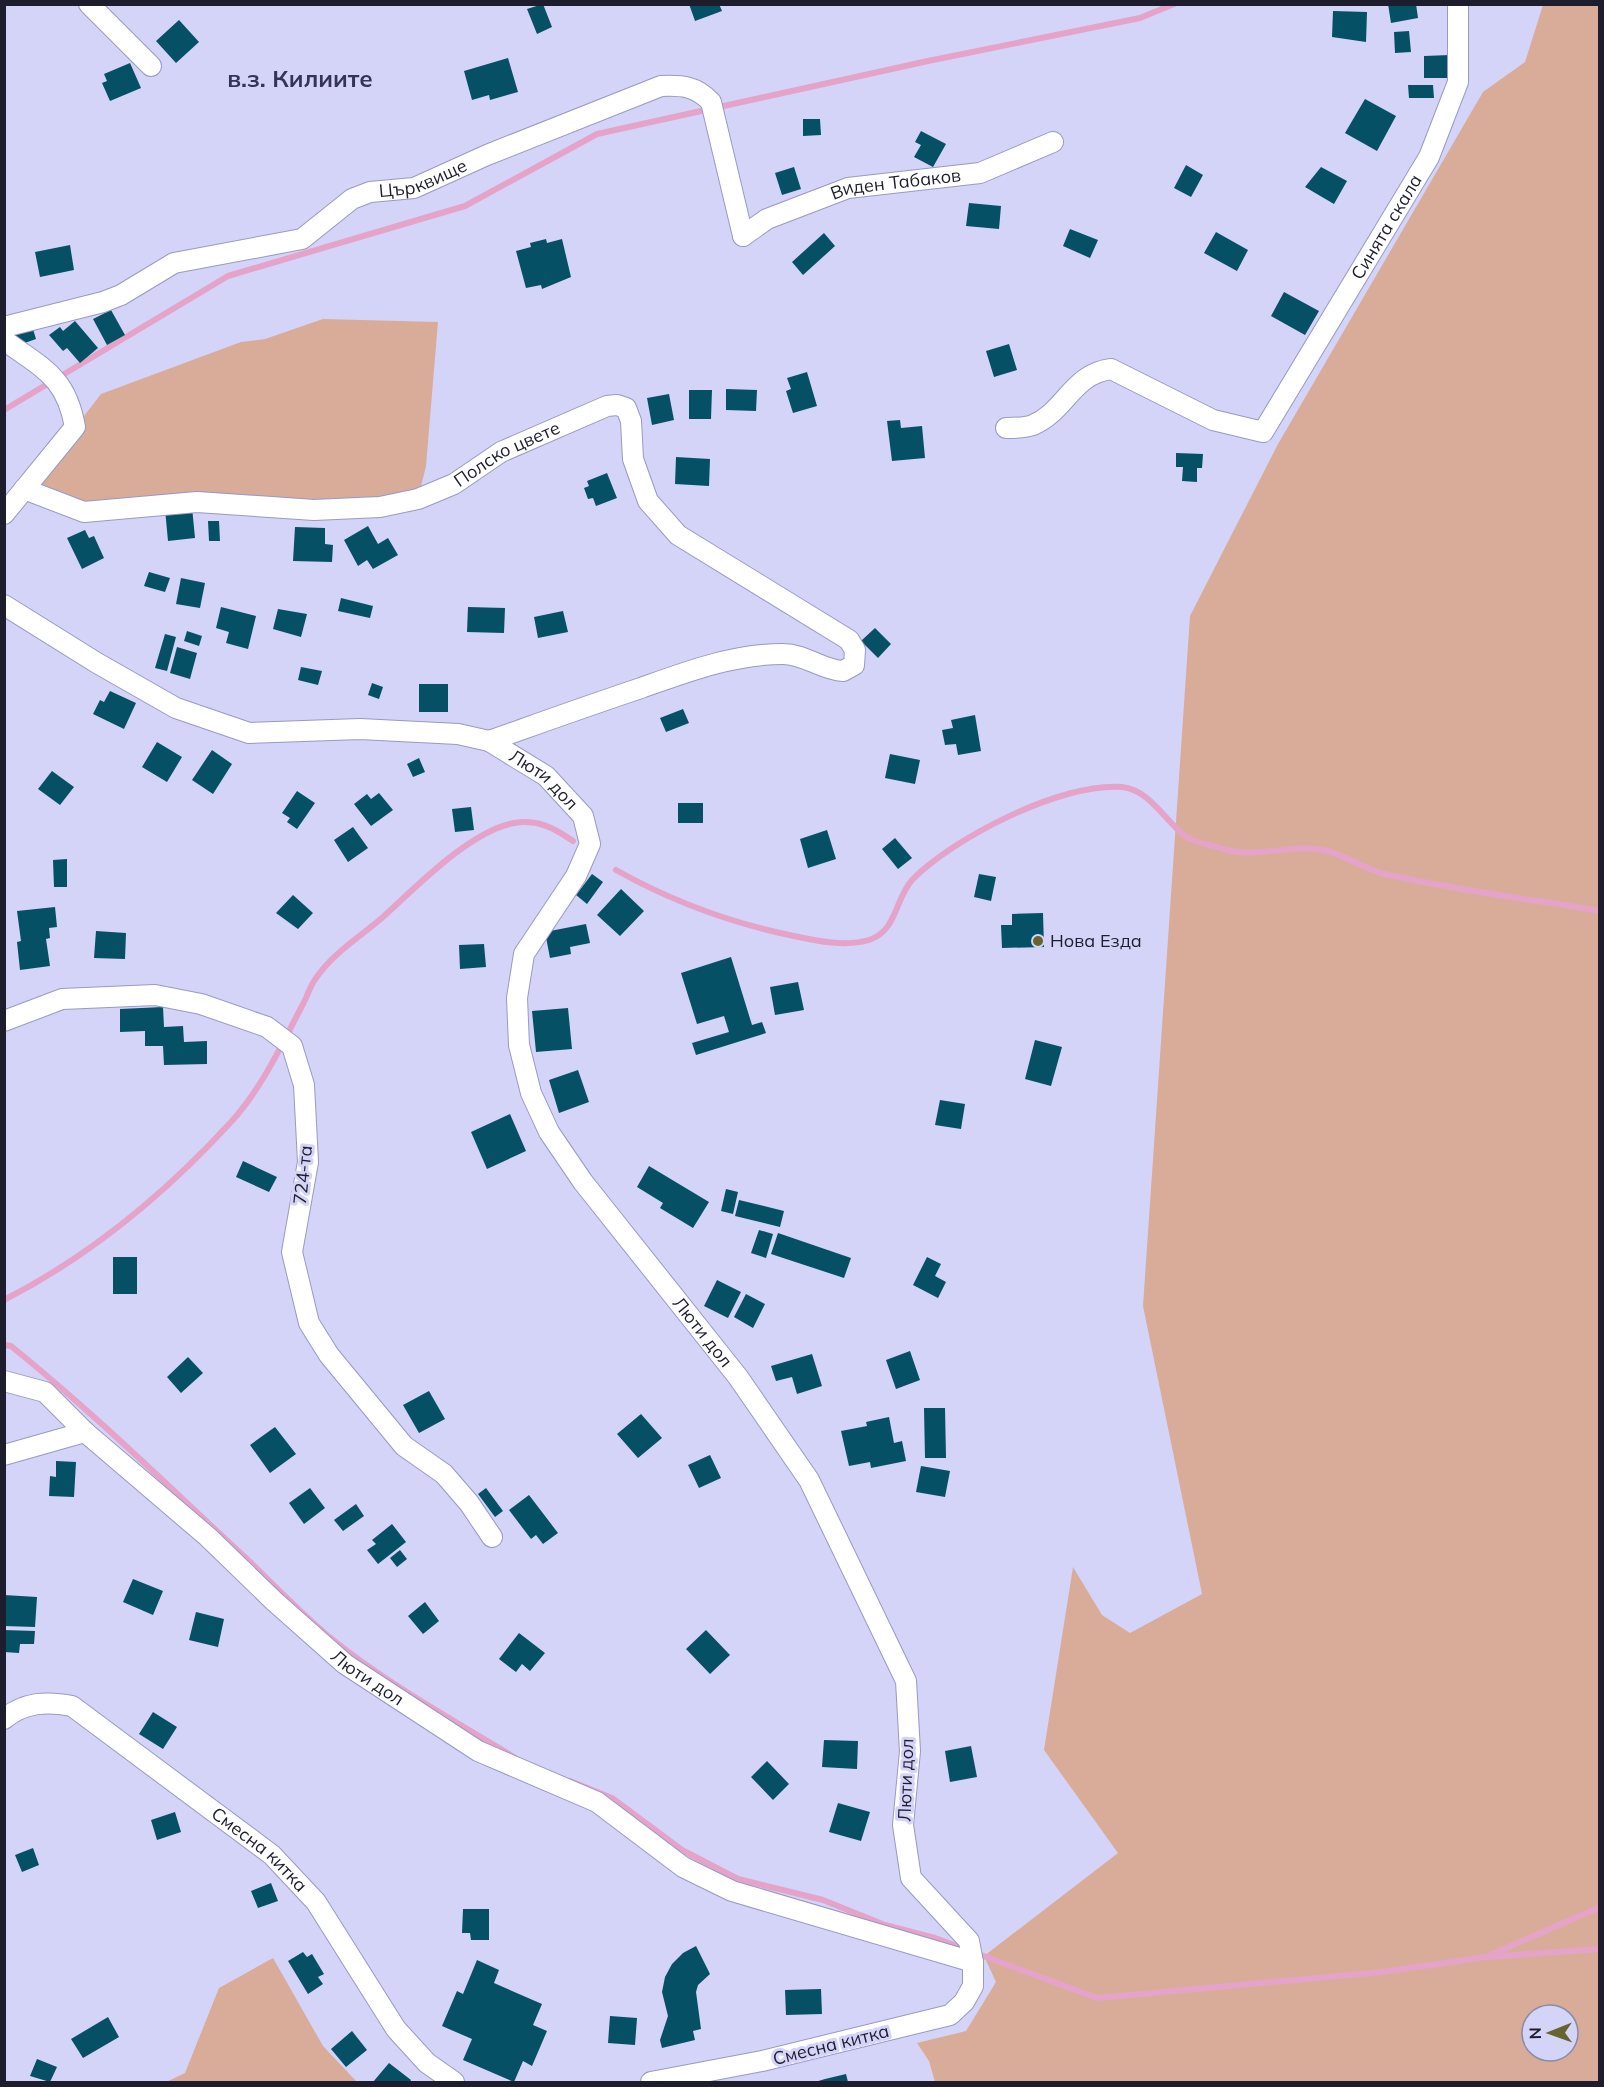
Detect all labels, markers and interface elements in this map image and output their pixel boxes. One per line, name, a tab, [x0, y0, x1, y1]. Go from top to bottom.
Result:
district label: в.з. Килиите	[227, 63, 373, 93]
street label: Църквище	[378, 154, 471, 202]
street label: Виден Табаков	[827, 163, 962, 205]
street label: Синята скала	[1346, 170, 1427, 284]
street label: Полско цвете	[449, 416, 563, 492]
street label: Люти дол	[505, 744, 583, 814]
place label: Нова Езда	[1050, 929, 1142, 952]
marker: Нова Езда	[1031, 934, 1045, 948]
street label: 724-та	[288, 1144, 317, 1206]
street label: Люти дол	[668, 1292, 738, 1372]
street label: Люти дол	[326, 1645, 409, 1710]
street label: Люти дол	[893, 1738, 918, 1822]
street label: Смесна китка	[207, 1802, 312, 1896]
north arrow	[1520, 2003, 1580, 2063]
street label: Смесна китка	[770, 2019, 891, 2070]
text: N	[1525, 2027, 1545, 2039]

